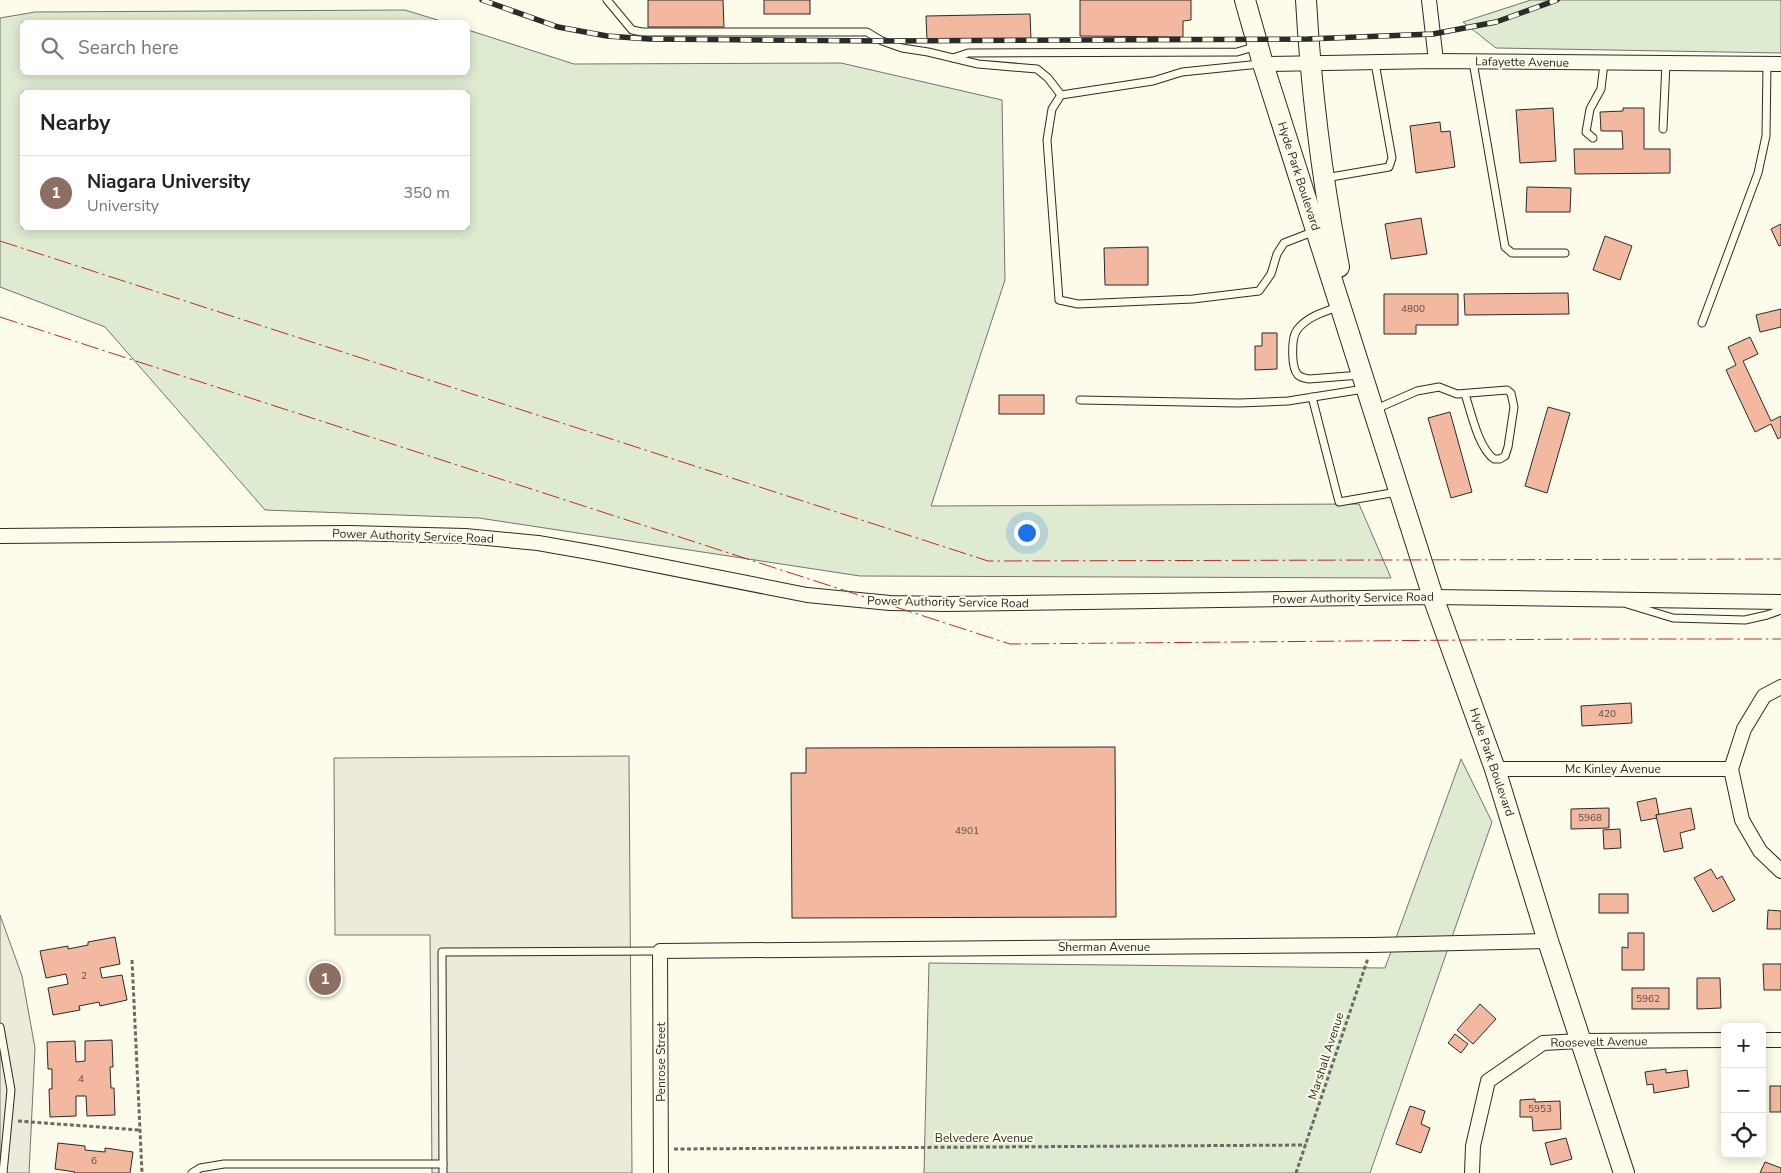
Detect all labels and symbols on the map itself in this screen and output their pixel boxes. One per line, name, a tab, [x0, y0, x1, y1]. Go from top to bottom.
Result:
street label: Lafayette Avenue	[1475, 53, 1569, 71]
street label: Hyde Park Boulevard	[1274, 119, 1324, 233]
house number: 4800	[1401, 302, 1425, 316]
your location	[1014, 520, 1040, 546]
street label: Power Authority Service Road	[332, 525, 494, 547]
street label: Power Authority Service Road	[1272, 589, 1434, 607]
street label: Power Authority Service Road	[867, 593, 1029, 611]
street label: Hyde Park Boulevard	[1466, 706, 1518, 818]
house number: 420	[1598, 707, 1616, 721]
street label: Mc Kinley Avenue	[1565, 761, 1661, 777]
house number: 5968	[1578, 811, 1602, 825]
house number: 4901	[955, 824, 979, 838]
street label: Sherman Avenue	[1058, 939, 1150, 955]
pin: 1	[309, 960, 341, 998]
house number: 2	[81, 969, 87, 983]
house number: 5962	[1636, 992, 1660, 1006]
street label: Marshall Avenue	[1304, 1010, 1348, 1102]
street label: Penrose Street	[653, 1022, 669, 1102]
street label: Roosevelt Avenue	[1550, 1033, 1648, 1051]
house number: 4	[78, 1072, 84, 1086]
house number: 5953	[1528, 1102, 1552, 1116]
street label: Belvedere Avenue	[935, 1130, 1033, 1146]
house number: 6	[91, 1154, 97, 1168]

